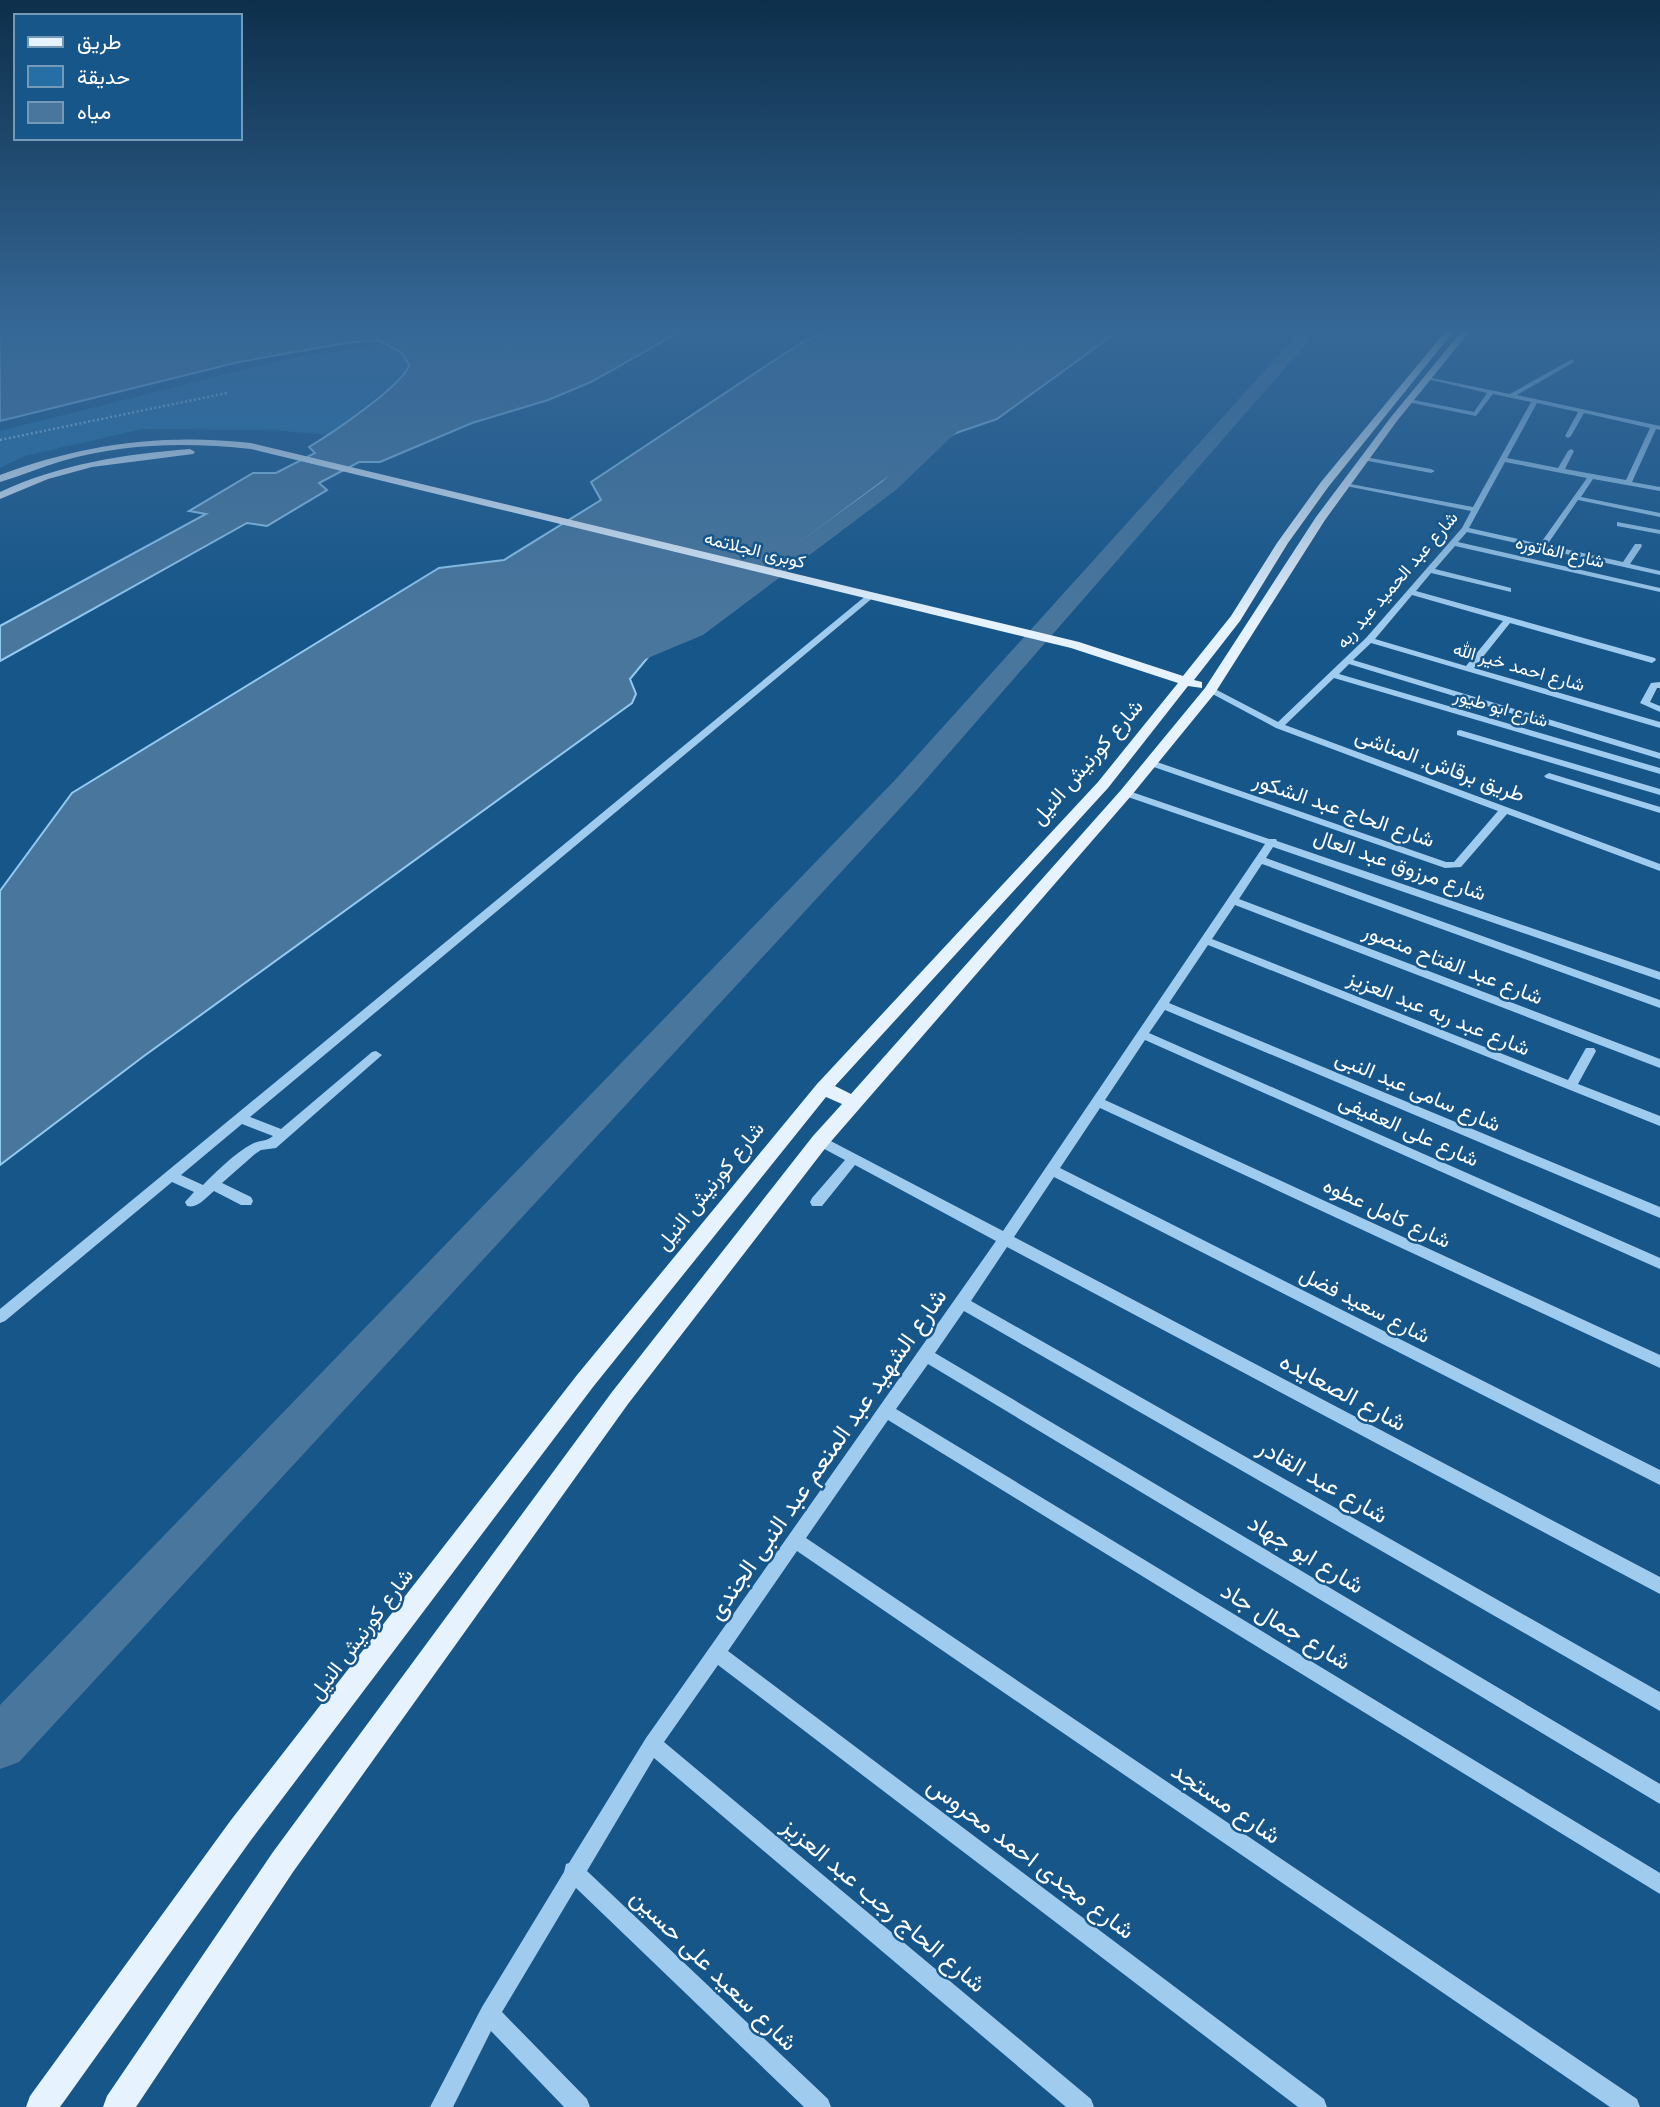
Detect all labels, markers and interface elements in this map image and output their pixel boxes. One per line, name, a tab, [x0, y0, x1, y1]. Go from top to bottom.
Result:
legend	[14, 14, 242, 140]
text: طريق	[77, 28, 122, 55]
text: حديقة	[77, 63, 130, 89]
text: مياه	[77, 98, 111, 124]
street label: شارع عبد الحميد عبد ربه	[1331, 506, 1463, 654]
street label: كوبرى الجلاتمه	[702, 526, 808, 573]
street label: شارع الفاتوره	[1513, 530, 1607, 574]
street label: شارع احمد خير الله	[1450, 637, 1588, 697]
street label: شارع ابو طيور	[1450, 683, 1551, 733]
street label: شارع كورنيش النيل	[1025, 693, 1149, 831]
street label: طريق برقاش, المناشى	[1352, 721, 1529, 808]
street label: شارع الحاج عبد الشكور	[1249, 766, 1438, 854]
street label: شارع مرزوق عبد العال	[1310, 822, 1490, 908]
street label: شارع عبد الفتاح منصور	[1358, 916, 1547, 1011]
street label: شارع عبد ربه عبد العزيز	[1343, 963, 1534, 1062]
street label: شارع سامى عبد النبى	[1331, 1044, 1505, 1138]
street label: شارع على العفيفى	[1335, 1087, 1483, 1173]
street label: شارع كورنيش النيل	[649, 1116, 771, 1256]
street label: شارع كامل عطوه	[1319, 1171, 1455, 1255]
street label: شارع سعيد فضل	[1295, 1260, 1435, 1350]
street label: شارع الشهيد عبد المنعم عبد النبى الجندى	[700, 1282, 954, 1626]
street label: شارع الصعايده	[1274, 1345, 1412, 1439]
street label: شارع عبد القادر	[1251, 1430, 1394, 1531]
street label: شارع ابو جهاد	[1242, 1507, 1370, 1601]
street label: شارع كورنيش النيل	[302, 1562, 420, 1706]
street label: شارع جمال جاد	[1215, 1575, 1357, 1677]
street label: شارع مستجد	[1165, 1755, 1287, 1851]
street label: شارع مجدى احمد محروس	[921, 1769, 1141, 1947]
street label: شارع الحاج رجب عبد العزيز	[775, 1809, 993, 2000]
street label: شارع سعيد على حسين	[623, 1882, 805, 2058]

